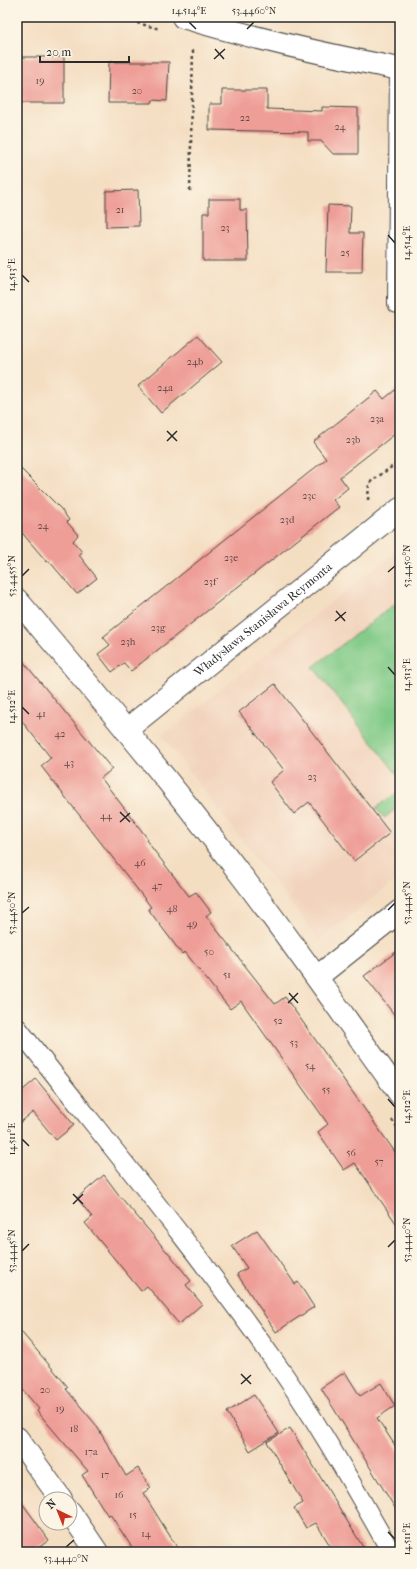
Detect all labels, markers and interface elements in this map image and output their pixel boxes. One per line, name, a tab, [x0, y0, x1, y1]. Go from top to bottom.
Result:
text: 14.514°E	[172, 5, 206, 17]
text: 53.4460°N	[232, 5, 277, 17]
scale bar	[40, 38, 129, 64]
text: 20 m	[46, 45, 71, 59]
house number: 19	[36, 75, 44, 87]
house number: 20	[132, 85, 142, 97]
house number: 22	[240, 112, 250, 124]
house number: 24	[334, 121, 347, 133]
house number: 21	[116, 204, 124, 216]
house number: 23	[220, 222, 230, 234]
text: 14.514°E	[401, 226, 413, 260]
house number: 25	[340, 247, 350, 259]
text: 14.513°E	[6, 258, 18, 292]
house number: 24b	[187, 356, 203, 368]
house number: 24a	[157, 382, 173, 394]
house number: 23a	[370, 413, 384, 425]
house number: 23b	[346, 434, 360, 446]
house number: 23c	[302, 490, 316, 502]
house number: 23d	[280, 514, 295, 526]
house number: 24	[37, 520, 50, 532]
text: 53.4450°N	[401, 544, 413, 588]
house number: 23e	[224, 552, 238, 564]
text: 53.4455°N	[6, 555, 18, 597]
street label: Władysława Stanisława Reymonta	[190, 559, 335, 680]
house number: 23f	[204, 576, 219, 588]
house number: 23g	[151, 622, 166, 634]
house number: 23h	[121, 636, 136, 648]
text: 14.513°E	[401, 658, 413, 692]
text: 14.512°E	[6, 690, 18, 724]
house number: 41	[36, 708, 46, 720]
house number: 42	[54, 728, 66, 740]
house number: 43	[64, 757, 74, 769]
house number: 23	[307, 771, 317, 783]
house number: 44	[100, 810, 113, 822]
house number: 46	[134, 857, 146, 869]
house number: 47	[152, 880, 162, 892]
text: 53.4445°N	[401, 881, 413, 925]
text: 53.4450°N	[6, 891, 18, 935]
house number: 48	[167, 903, 177, 915]
house number: 49	[186, 918, 198, 930]
house number: 50	[204, 946, 214, 958]
house number: 51	[223, 969, 231, 981]
house number: 52	[273, 1015, 283, 1027]
house number: 53	[290, 1037, 298, 1049]
house number: 54	[305, 1060, 316, 1072]
house number: 55	[322, 1084, 330, 1096]
text: 14.512°E	[401, 1090, 413, 1124]
text: 14.511°E	[6, 1123, 18, 1155]
house number: 56	[346, 1147, 356, 1159]
house number: 57	[374, 1156, 384, 1168]
text: 53.4440°N	[401, 1217, 413, 1263]
text: 53.4445°N	[6, 1229, 18, 1273]
house number: 20	[40, 1384, 50, 1396]
house number: 19	[56, 1403, 64, 1415]
house number: 18	[70, 1423, 78, 1435]
house number: 17a	[84, 1446, 98, 1458]
house number: 17	[101, 1469, 109, 1481]
house number: 16	[115, 1489, 124, 1501]
north arrow	[38, 1491, 78, 1531]
text: N	[44, 1496, 59, 1512]
house number: 15	[129, 1509, 137, 1521]
text: 14.511°E	[401, 1523, 413, 1555]
house number: 14	[141, 1528, 152, 1540]
text: 53.4440°N	[43, 1553, 89, 1565]

